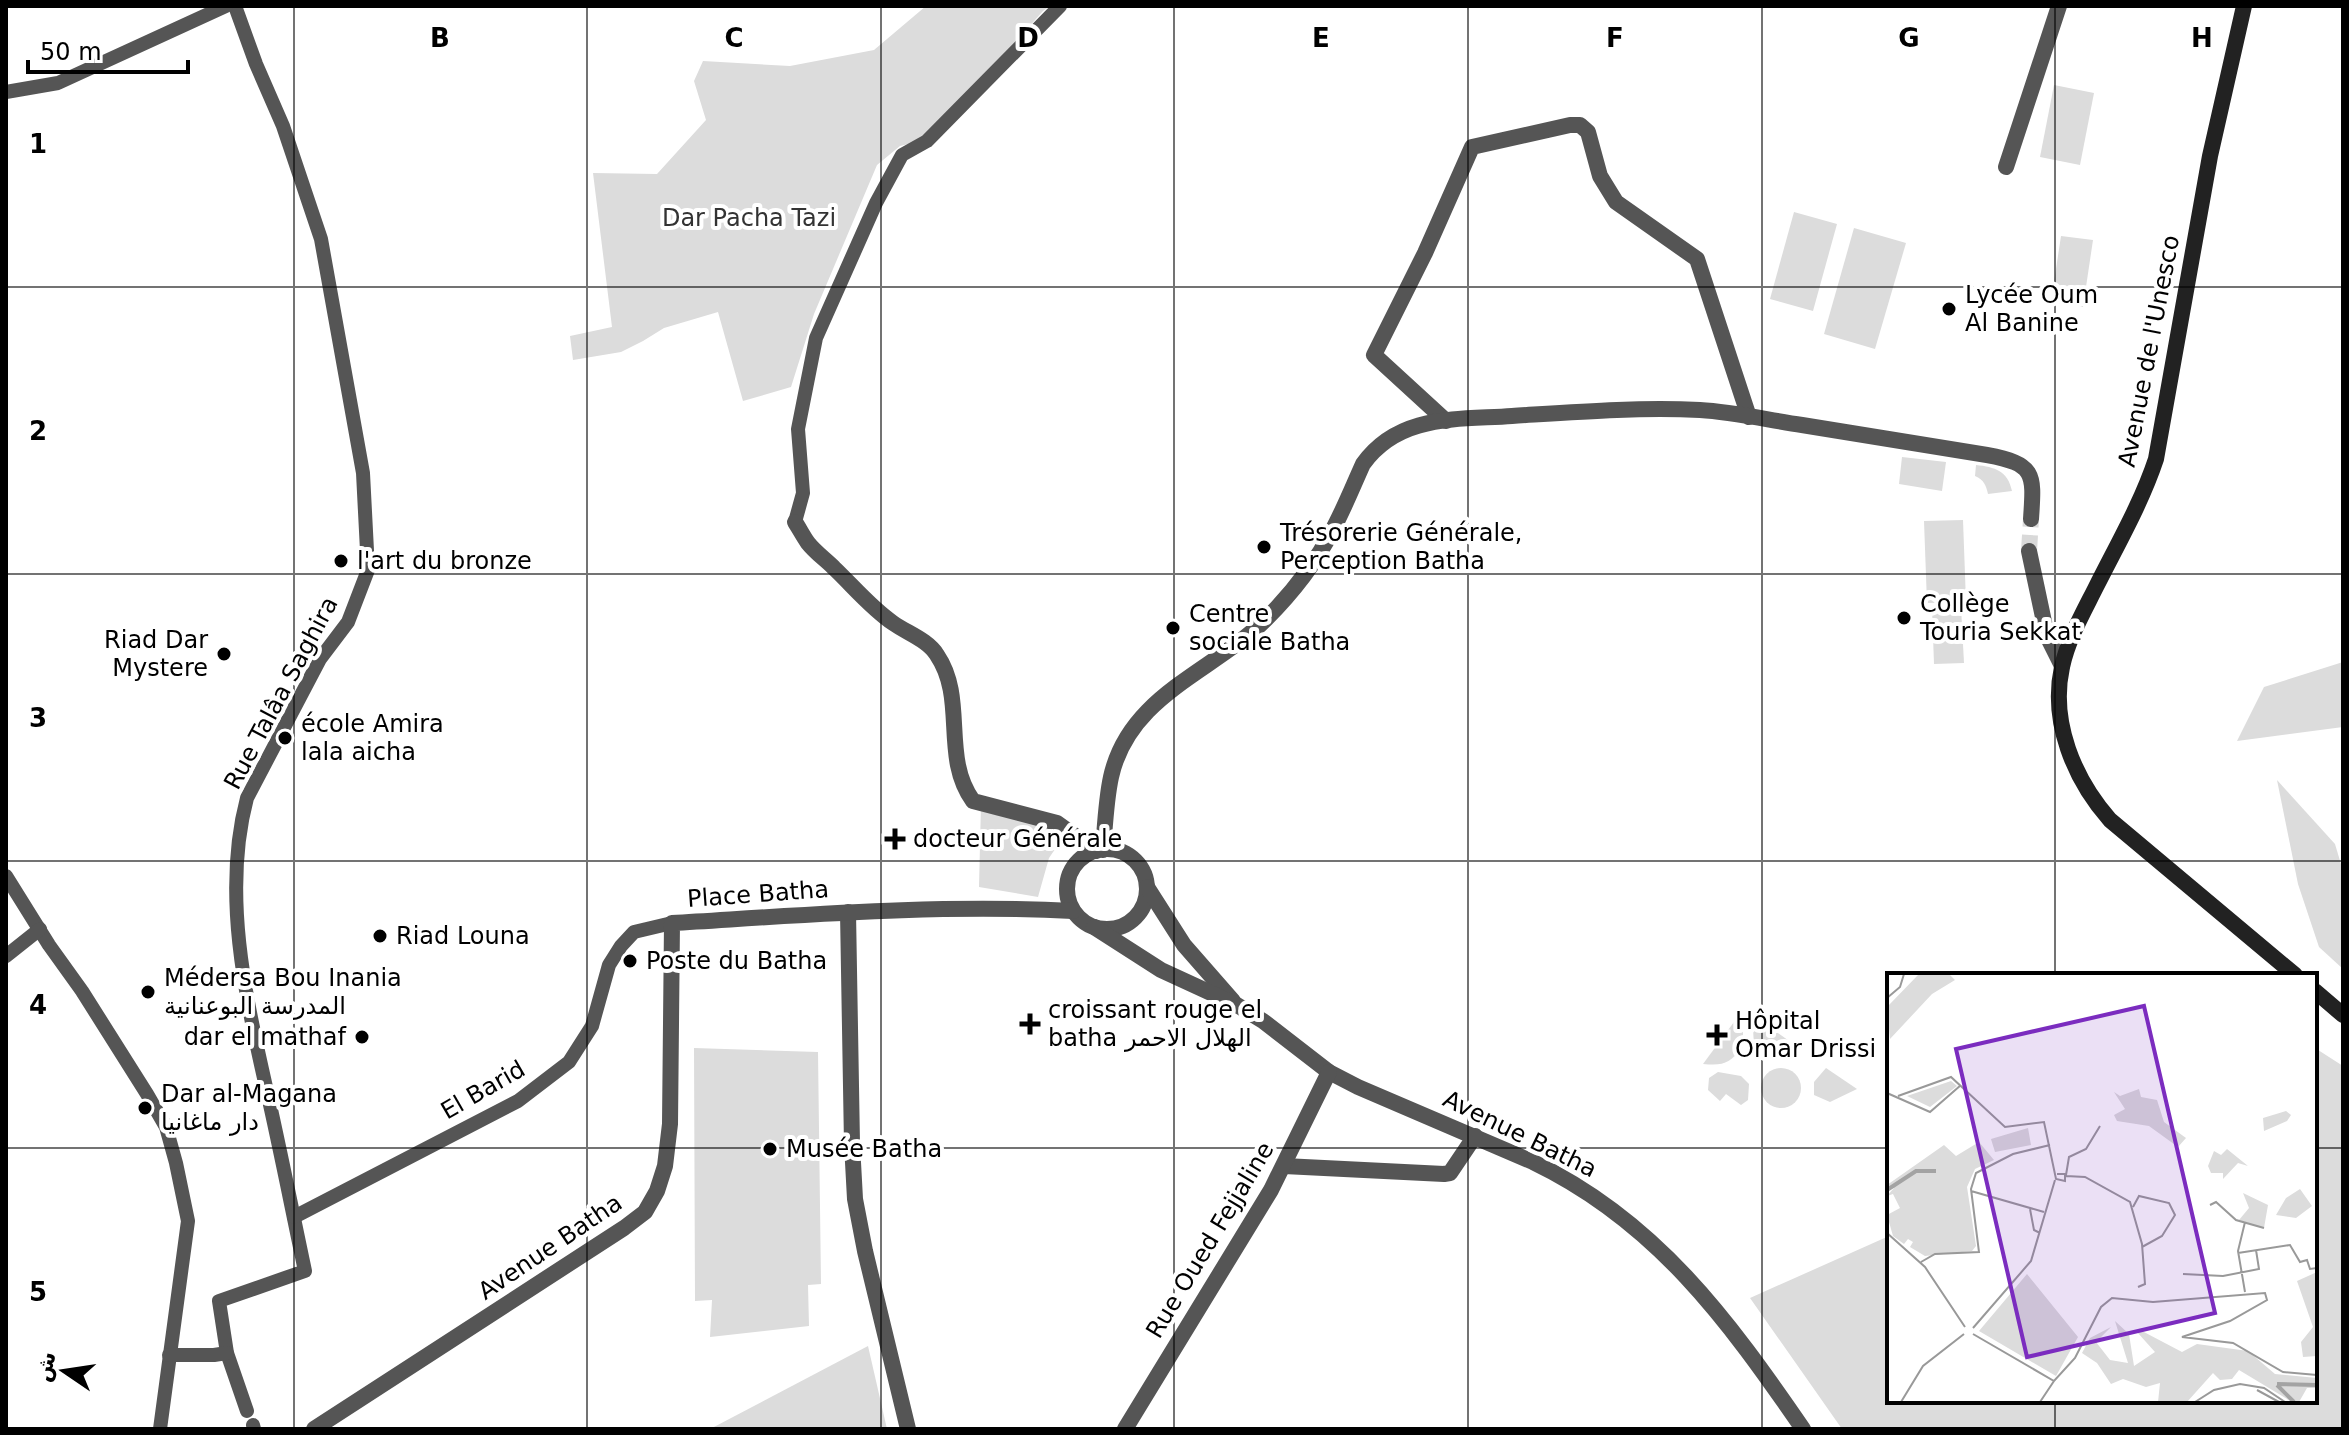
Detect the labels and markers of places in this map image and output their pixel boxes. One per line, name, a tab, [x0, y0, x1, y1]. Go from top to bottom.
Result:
place label: Lycée Oum Al Banine	[1965, 281, 2098, 337]
marker: Lycée Oum Al Banine	[1940, 300, 1958, 318]
place label: Trésorerie Générale, Perception Batha	[1279, 519, 1522, 575]
marker: Trésorerie Générale, Perception Batha	[1255, 538, 1273, 556]
place label: l'art du bronze	[357, 547, 532, 575]
marker: l'art du bronze	[332, 552, 350, 570]
place label: Collège Touria Sekkat	[1919, 590, 2081, 646]
place label: Centre sociale Batha	[1189, 600, 1350, 656]
marker: Collège Touria Sekkat	[1895, 609, 1913, 627]
marker: Centre sociale Batha	[1164, 619, 1182, 637]
place label: Riad Dar Mystere	[104, 626, 208, 682]
marker: Riad Dar Mystere	[215, 645, 233, 663]
place label: école Amira lala aicha	[301, 710, 444, 766]
marker: école Amira lala aicha	[276, 729, 294, 747]
place label: docteur Générale	[913, 825, 1122, 853]
marker: docteur Générale	[884, 828, 906, 850]
place label: Riad Louna	[396, 922, 530, 950]
marker: Riad Louna	[371, 927, 389, 945]
place label: Poste du Batha	[646, 947, 827, 975]
marker: Poste du Batha	[621, 952, 639, 970]
place label: Médersa Bou Inania المدرسة البوعنانية	[164, 964, 402, 1020]
marker: Médersa Bou Inania المدرسة البوعنانية	[139, 983, 157, 1001]
place label: croissant rouge el batha الهلال الاحمر	[1048, 996, 1262, 1052]
place label: Hôpital Omar Drissi	[1735, 1007, 1876, 1063]
marker: croissant rouge el batha الهلال الاحمر	[1019, 1013, 1041, 1035]
place label: dar el mathaf	[184, 1023, 347, 1051]
marker: Hôpital Omar Drissi	[1706, 1024, 1728, 1046]
marker: dar el mathaf	[353, 1028, 371, 1046]
place label: Dar al-Magana دار ماغانيا	[161, 1080, 337, 1136]
marker: Dar al-Magana دار ماغانيا	[136, 1099, 154, 1117]
place label: Musée Batha	[786, 1135, 942, 1163]
marker: Musée Batha	[761, 1140, 779, 1158]

